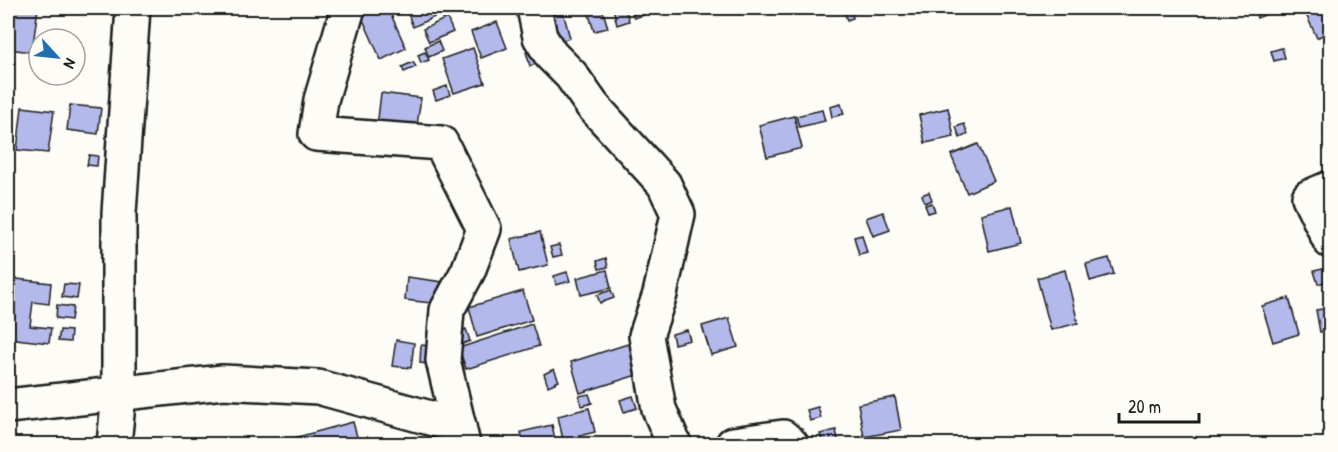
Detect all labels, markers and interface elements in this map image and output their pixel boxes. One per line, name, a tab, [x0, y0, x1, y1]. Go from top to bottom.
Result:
north arrow	[27, 27, 87, 87]
text: N	[58, 55, 82, 73]
scale bar	[1119, 386, 1198, 424]
text: 20 m	[1128, 394, 1161, 419]

